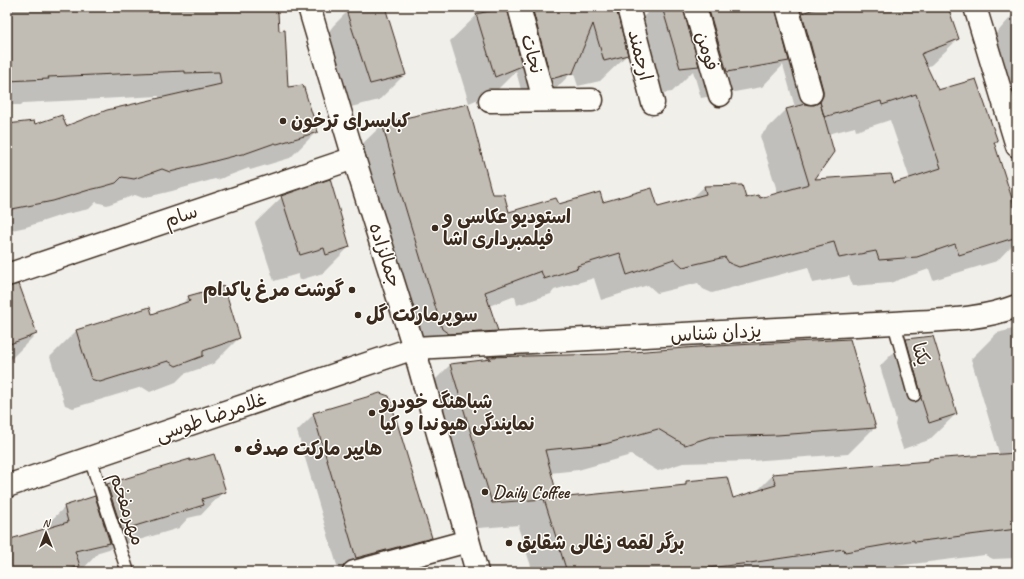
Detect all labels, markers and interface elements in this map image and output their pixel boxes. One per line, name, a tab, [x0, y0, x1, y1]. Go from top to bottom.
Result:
street label: ارجمند	[622, 27, 658, 83]
street label: فومن	[690, 28, 724, 74]
street label: نجات	[515, 32, 549, 76]
place label: کبابسرای ترخون	[291, 109, 411, 133]
marker: کبابسرای ترخون	[278, 116, 288, 126]
street label: سام	[161, 199, 201, 235]
place label: استودیو عکاسی و فیلمبرداری اشا	[441, 205, 571, 251]
street label: جمالزاده	[363, 220, 407, 290]
marker: استودیو عکاسی و فیلمبرداری اشا	[430, 223, 440, 233]
place label: گوشت مرغ پاکدام	[203, 278, 345, 304]
marker: گوشت مرغ پاکدام	[347, 285, 357, 295]
place label: سوپرمارکت گل	[366, 303, 478, 327]
marker: سوپرمارکت گل	[353, 310, 363, 320]
street label: یزدان شناس	[670, 319, 762, 347]
street label: یکتا	[906, 340, 936, 368]
street label: غلامرضا طوسی	[152, 387, 270, 447]
place label: شباهنگ خودرو نمایندگی هیوندا و کیا	[378, 390, 534, 436]
marker: شباهنگ خودرو نمایندگی هیوندا و کیا	[367, 408, 377, 418]
place label: هايپر ماركت صدف	[246, 437, 382, 461]
marker: هايپر ماركت صدف	[233, 444, 243, 454]
street label: مهرمفخم	[102, 469, 150, 549]
place label: Daily Coffee	[493, 480, 571, 504]
marker: Daily Coffee	[480, 487, 490, 497]
north arrow	[26, 513, 66, 553]
text: N	[43, 516, 52, 530]
place label: برگر لقمه زغالی شقایق	[517, 531, 685, 555]
marker: برگر لقمه زغالی شقایق	[504, 538, 514, 548]

